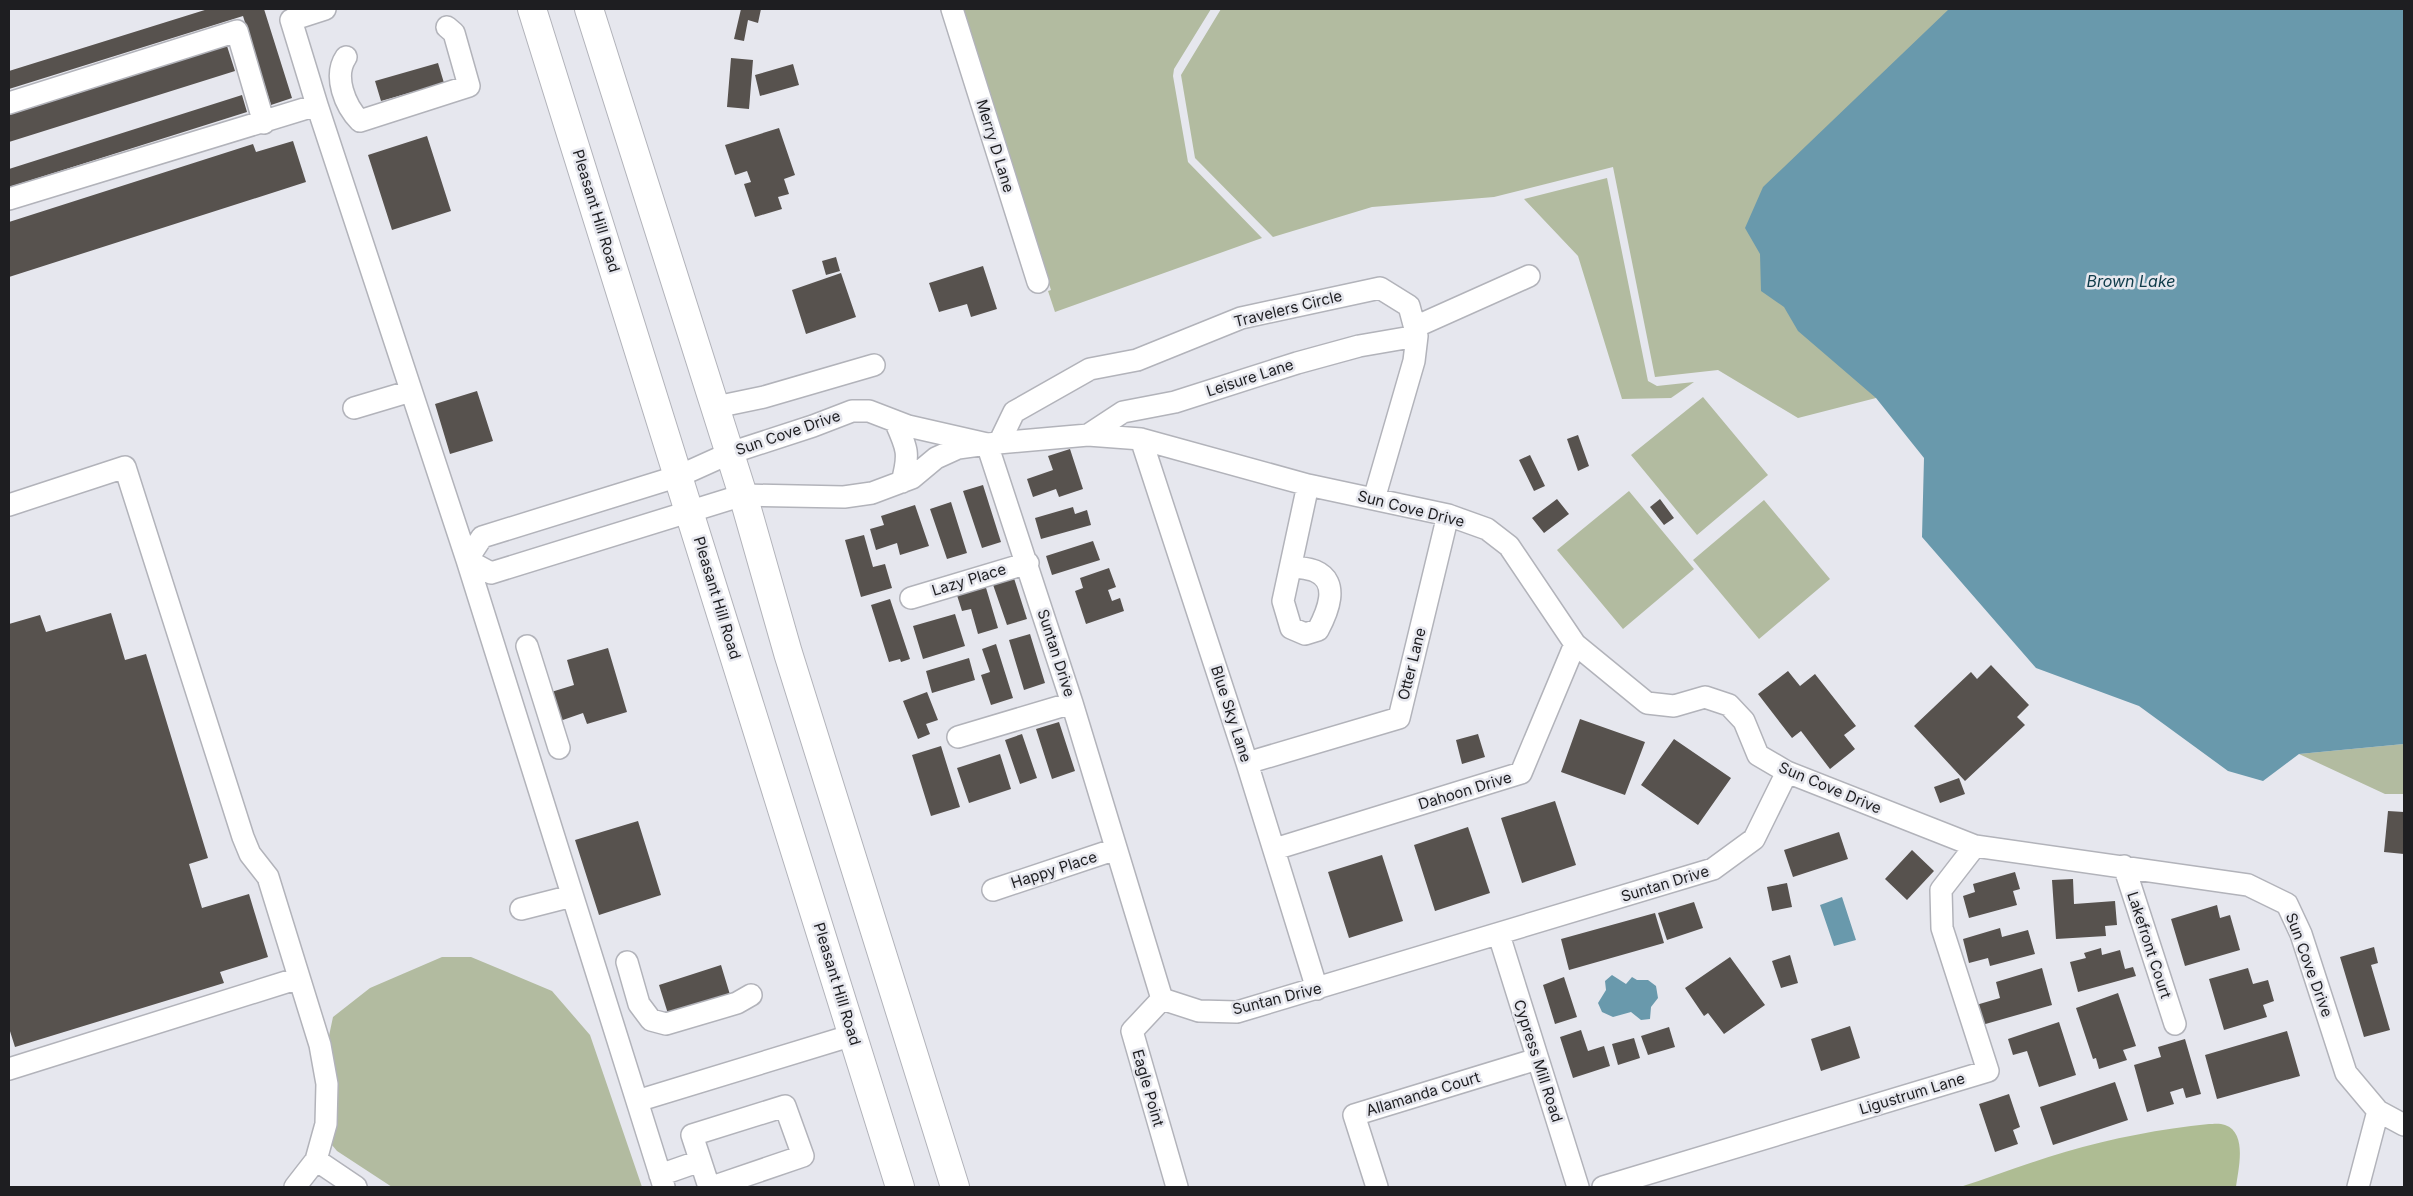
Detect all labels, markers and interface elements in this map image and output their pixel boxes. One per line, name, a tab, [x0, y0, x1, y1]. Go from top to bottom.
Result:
street label: Merry D Lane	[972, 97, 1019, 195]
street label: Pleasant Hill Road	[569, 147, 624, 275]
water label: Brown Lake	[2086, 271, 2176, 291]
street label: Travelers Circle	[1232, 286, 1344, 331]
street label: Leisure Lane	[1204, 355, 1296, 401]
street label: Sun Cove Drive	[733, 406, 843, 459]
street label: Sun Cove Drive	[1356, 486, 1467, 531]
street label: Pleasant Hill Road	[690, 534, 745, 662]
street label: Lazy Place	[929, 559, 1008, 600]
street label: Suntan Drive	[1033, 607, 1080, 699]
street label: Otter Lane	[1393, 626, 1430, 702]
street label: Blue Sky Lane	[1207, 663, 1256, 764]
street label: Sun Cove Drive	[1776, 757, 1884, 818]
street label: Dahoon Drive	[1416, 767, 1514, 814]
street label: Happy Place	[1008, 847, 1099, 892]
street label: Suntan Drive	[1619, 861, 1711, 906]
street label: Lakefront Court	[2123, 889, 2176, 1001]
street label: Sun Cove Drive	[2282, 910, 2337, 1020]
street label: Pleasant Hill Road	[810, 920, 865, 1048]
street label: Suntan Drive	[1230, 978, 1323, 1019]
street label: Cypress Mill Road	[1510, 997, 1567, 1124]
street label: Eagle Point	[1128, 1047, 1169, 1129]
street label: Allamanda Court	[1364, 1067, 1482, 1120]
street label: Ligustrum Lane	[1857, 1068, 1967, 1119]

